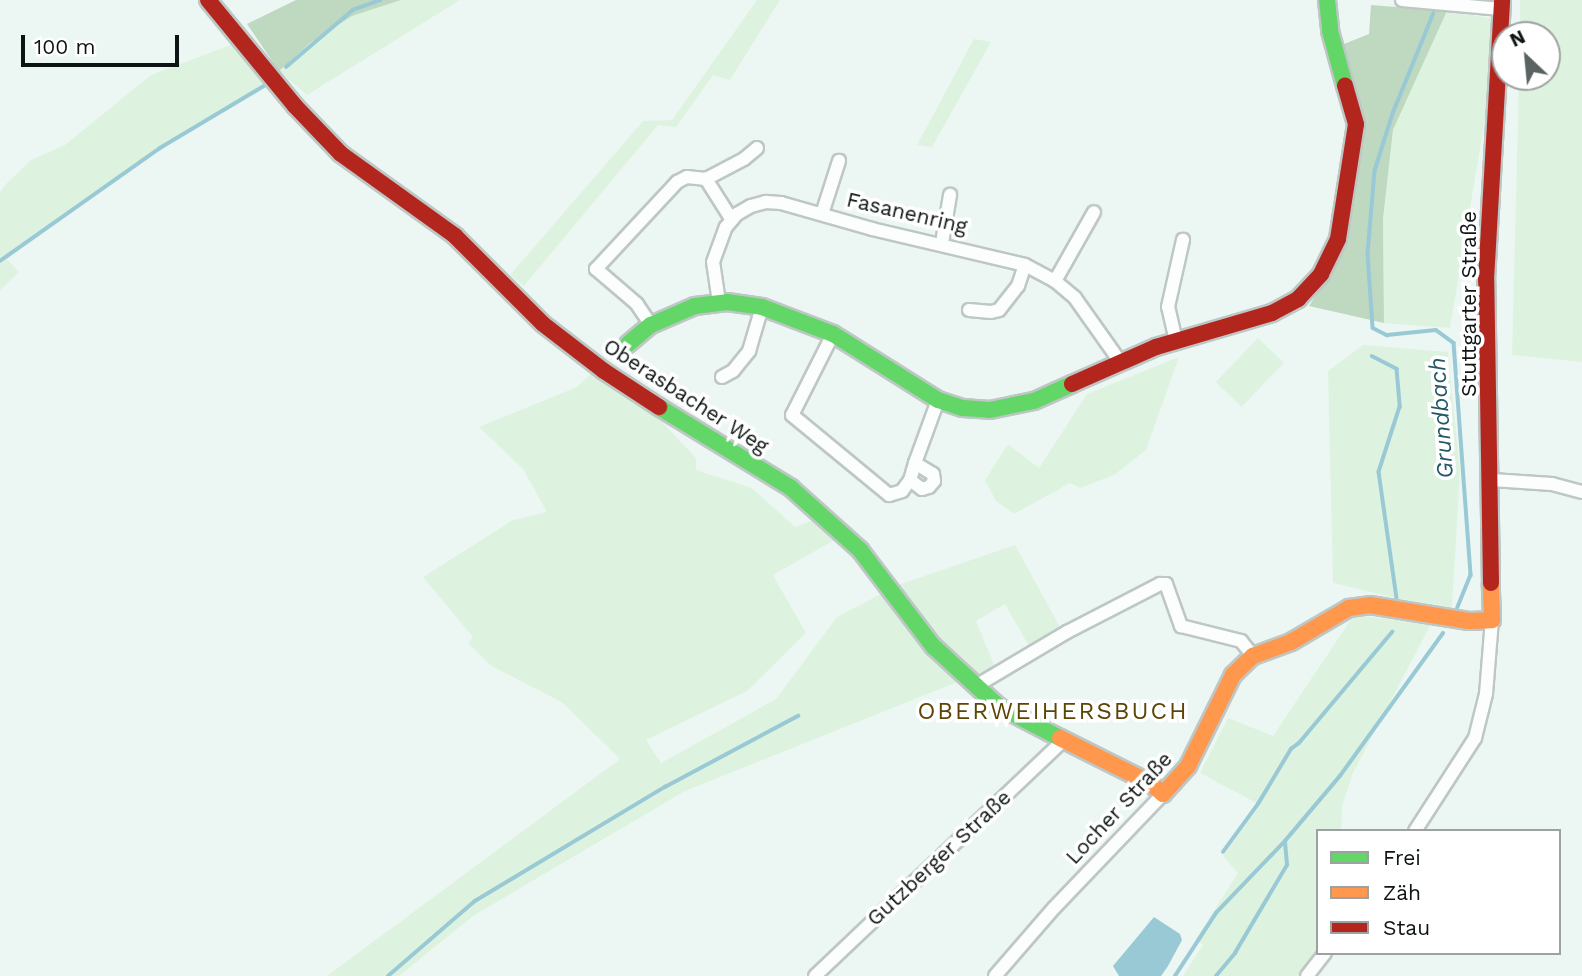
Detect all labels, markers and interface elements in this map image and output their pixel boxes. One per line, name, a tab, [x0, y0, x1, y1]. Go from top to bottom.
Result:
scale bar	[24, 21, 182, 65]
north arrow	[1491, 21, 1561, 91]
text: N	[1506, 25, 1529, 52]
text: 100 m	[34, 34, 96, 59]
street label: Fasanenring	[844, 187, 970, 239]
street label: Stuttgarter Straße	[1456, 211, 1482, 397]
street label: Oberasbacher Weg	[598, 333, 774, 459]
water label: Grundbach	[1424, 357, 1460, 479]
district label: OBERWEIHERSBUCH	[919, 698, 1187, 726]
street label: Locher Straße	[1060, 746, 1178, 870]
street label: Gutzberger Straße	[862, 785, 1016, 931]
legend	[1316, 829, 1561, 955]
text: Frei	[1383, 845, 1421, 870]
text: Zäh	[1383, 880, 1421, 905]
text: Stau	[1383, 915, 1430, 940]

